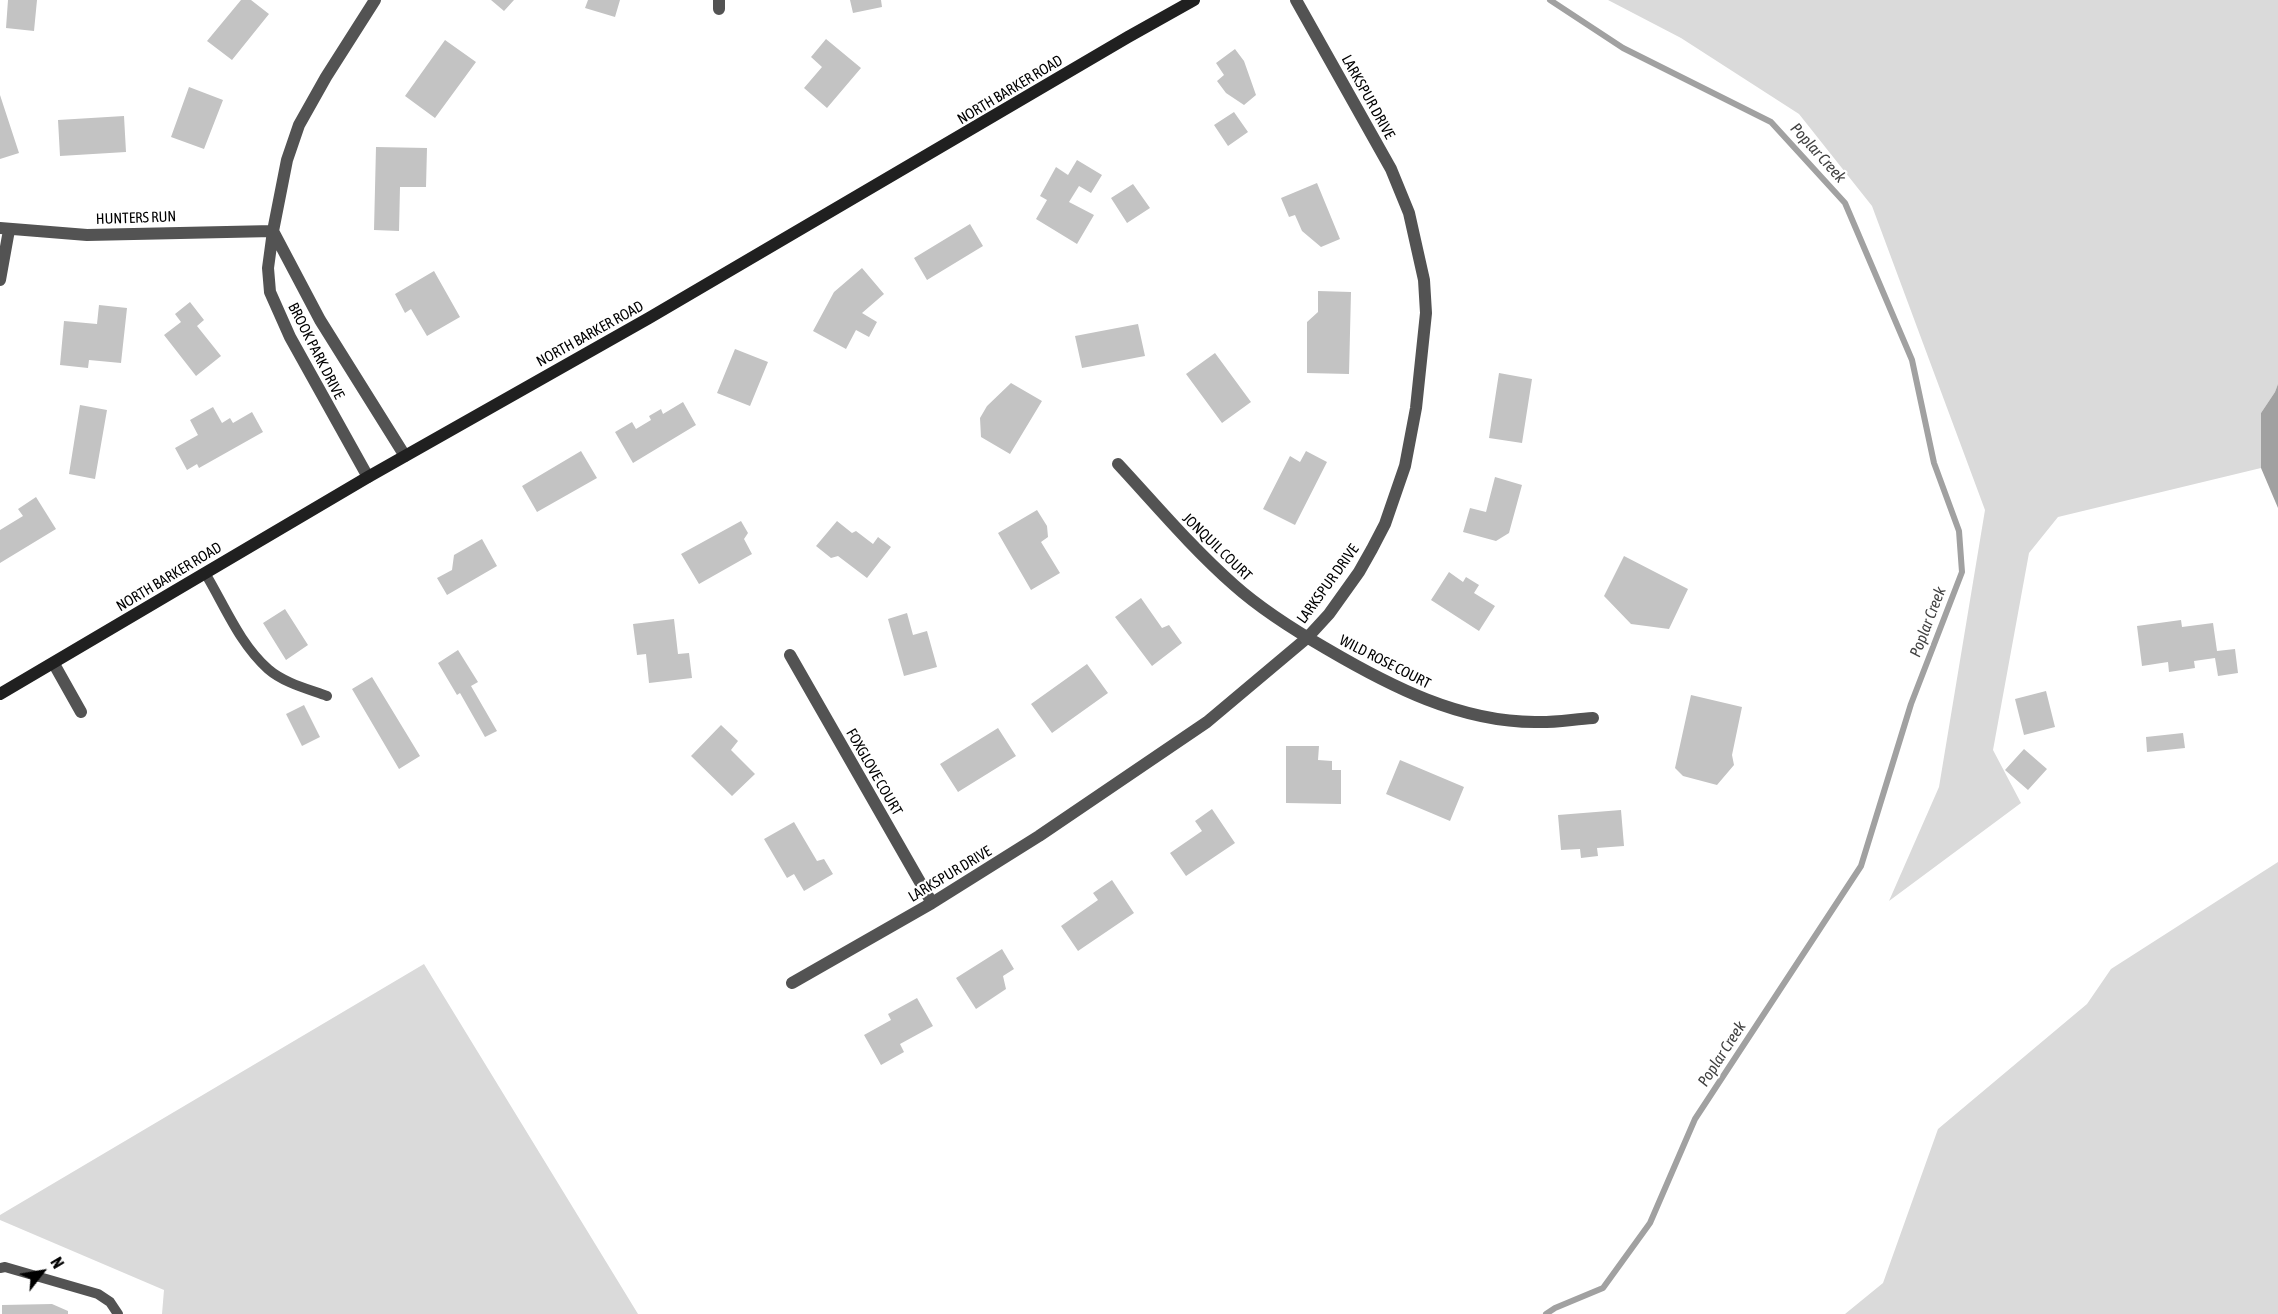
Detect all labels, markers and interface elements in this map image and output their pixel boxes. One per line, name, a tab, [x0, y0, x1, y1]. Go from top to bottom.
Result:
street label: NORTH BARKER ROAD	[954, 51, 1066, 129]
street label: LARKSPUR DRIVE	[1337, 52, 1399, 142]
water label: Poplar Creek	[1786, 119, 1850, 187]
street label: HUNTERS RUN	[95, 208, 177, 228]
street label: NORTH BARKER ROAD	[533, 297, 647, 371]
street label: BROOK PARK DRIVE	[284, 300, 348, 402]
street label: JONQUIL COURT	[1178, 509, 1256, 585]
street label: NORTH BARKER ROAD	[113, 538, 225, 616]
street label: LARKSPUR DRIVE	[1293, 541, 1363, 627]
water label: Poplar Creek	[1906, 584, 1950, 660]
street label: WILD ROSE COURT	[1336, 631, 1434, 693]
street label: FOXGLOVE COURT	[842, 725, 906, 819]
street label: LARKSPUR DRIVE	[905, 842, 995, 906]
water label: Poplar Creek	[1694, 1018, 1750, 1090]
north arrow	[12, 1242, 72, 1302]
text: N	[47, 1254, 68, 1271]

